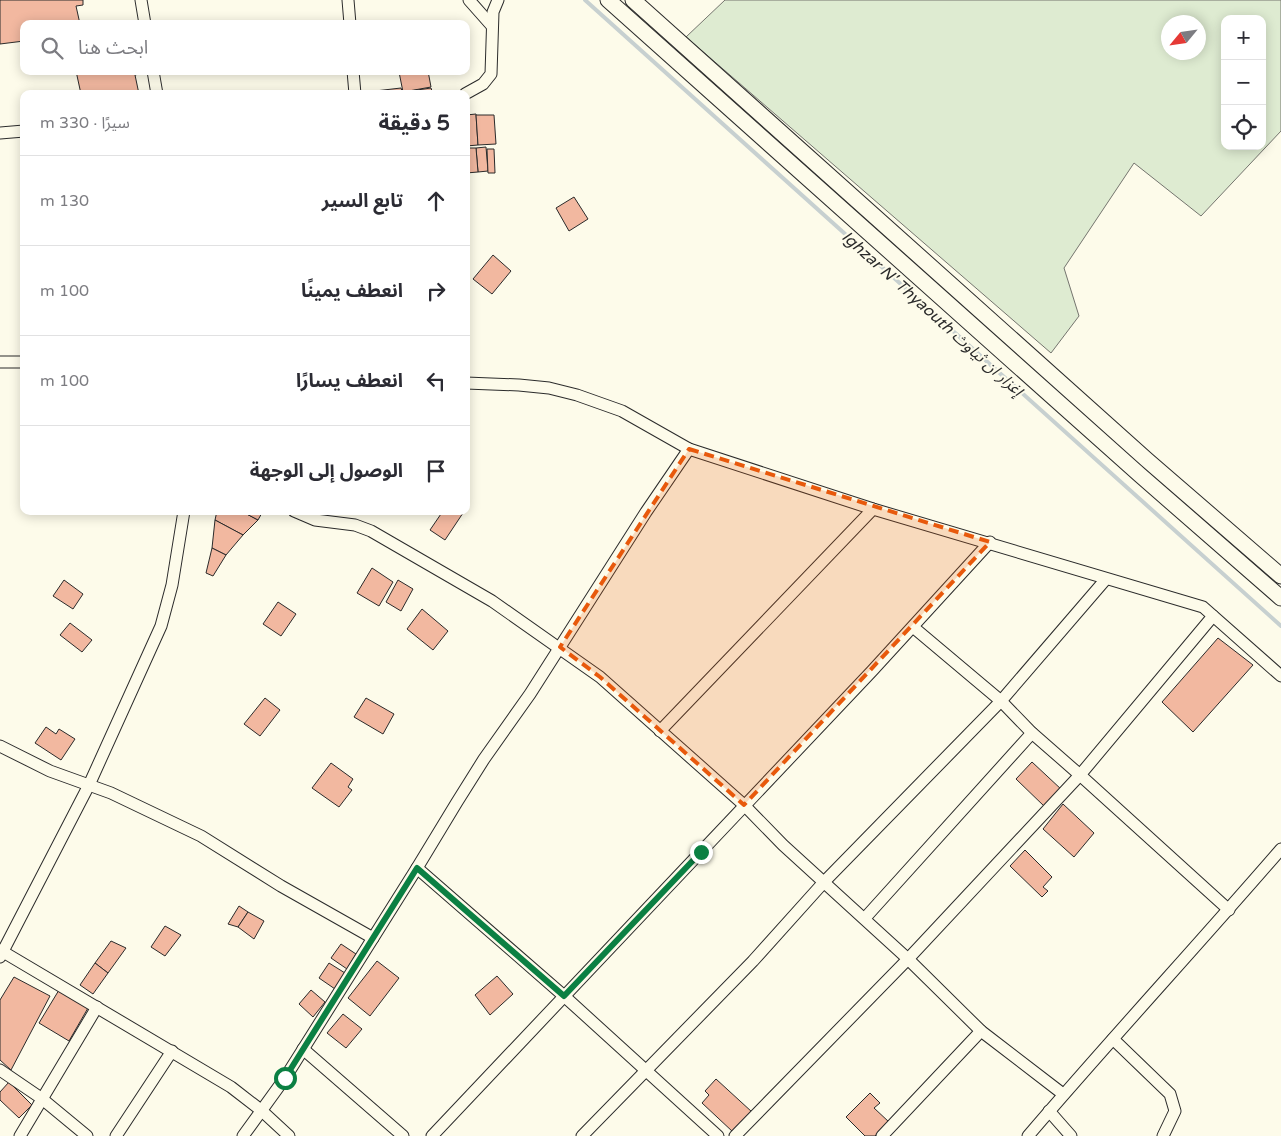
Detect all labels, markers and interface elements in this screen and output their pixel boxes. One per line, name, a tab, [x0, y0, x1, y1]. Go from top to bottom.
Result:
north arrow	[1161, 15, 1206, 60]
map controls	[1221, 15, 1266, 150]
button: +	[1221, 15, 1266, 60]
search box	[20, 20, 470, 75]
icon: search	[38, 34, 66, 62]
text: ابحث هنا	[78, 37, 148, 59]
button: −	[1221, 60, 1266, 105]
button: locate	[1221, 105, 1266, 150]
text: 5 دقيقة	[379, 111, 450, 136]
text: سيرًا · 330 m	[40, 113, 130, 133]
icon: ahead	[422, 187, 450, 215]
text: تابع السير	[322, 190, 403, 212]
text: 130 m	[40, 191, 89, 211]
water label: Ighzar N' Thyaouth إغزار ان ثياوث	[838, 227, 1029, 402]
icon: right	[422, 277, 450, 305]
text: انعطف يمينًا	[301, 280, 403, 302]
text: 100 m	[40, 281, 89, 301]
icon: left	[422, 367, 450, 395]
text: انعطف يسارًا	[296, 370, 403, 392]
text: 100 m	[40, 371, 89, 391]
icon: arrive	[422, 457, 450, 485]
text: الوصول إلى الوجهة	[250, 460, 403, 482]
route end	[690, 841, 713, 864]
route start	[274, 1067, 297, 1090]

